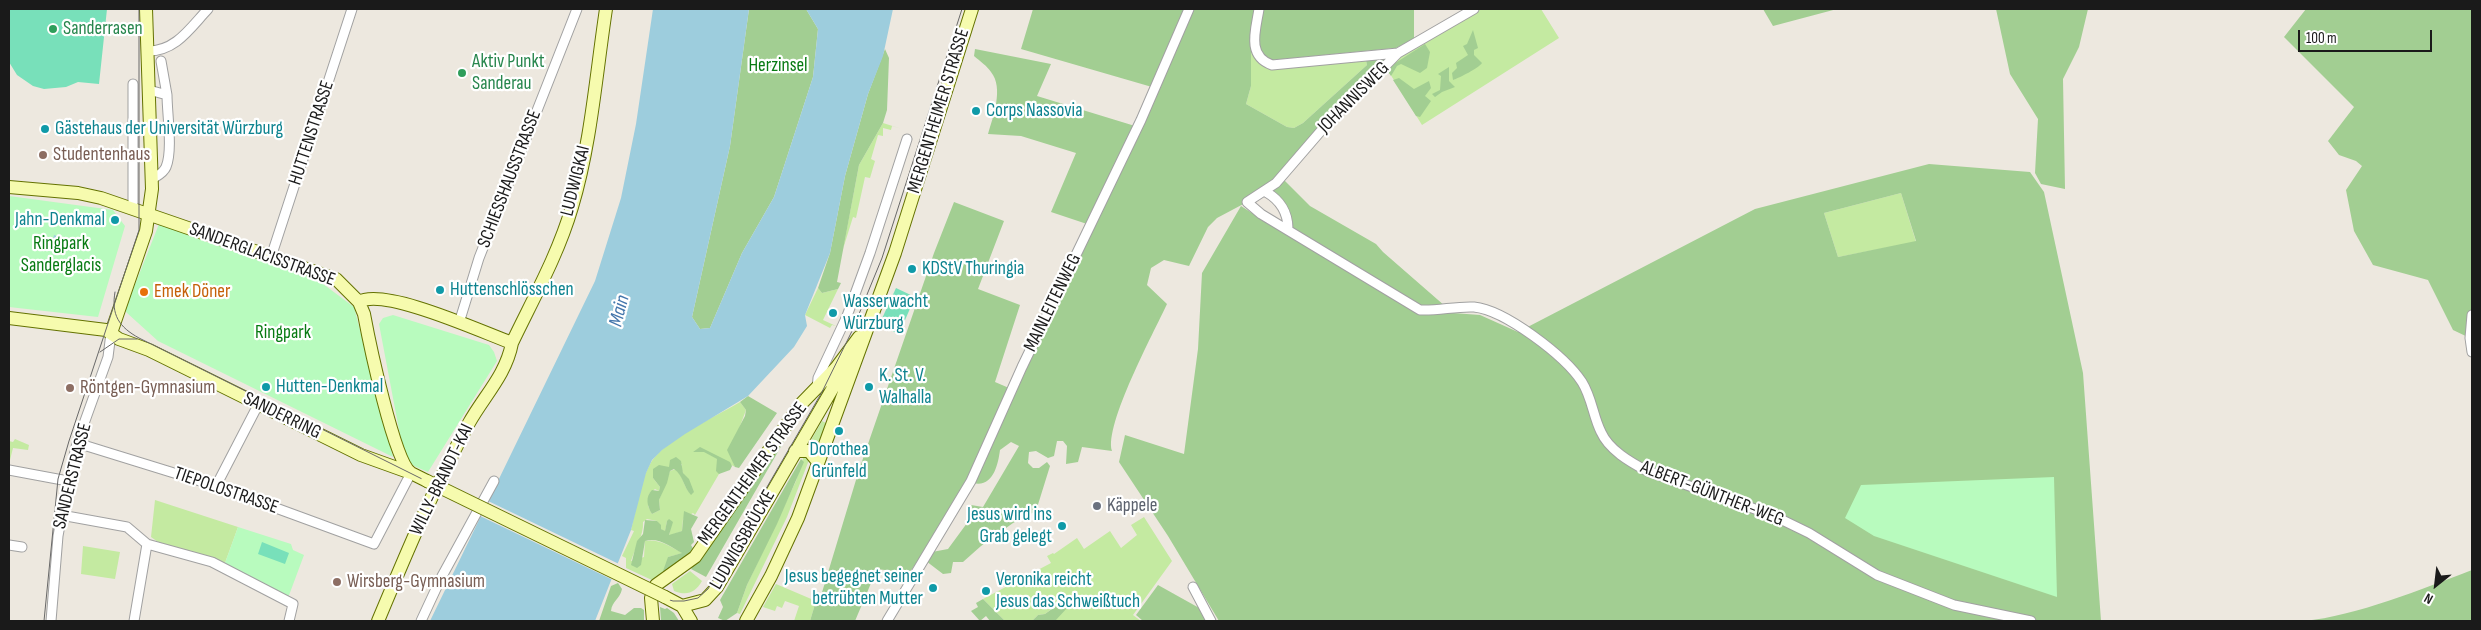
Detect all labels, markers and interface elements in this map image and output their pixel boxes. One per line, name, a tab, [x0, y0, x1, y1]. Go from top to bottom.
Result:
place label: Sanderrasen	[63, 18, 143, 40]
scale bar	[2301, 20, 2435, 52]
marker: Sanderrasen	[47, 23, 59, 35]
street label: MERGENTHEIMER STRASSE	[903, 26, 975, 196]
text: 100 m	[2306, 29, 2337, 48]
place label: Aktiv Punkt Sanderau	[472, 51, 545, 95]
park label: Herzinsel	[748, 55, 808, 77]
street label: JOHANNISWEG	[1313, 57, 1395, 139]
marker: Aktiv Punkt Sanderau	[456, 67, 468, 79]
street label: HUTTENSTRASSE	[284, 78, 340, 188]
place label: Corps Nassovia	[986, 100, 1082, 122]
marker: Corps Nassovia	[970, 105, 982, 117]
street label: SCHIESSHAUSSTRASSE	[473, 107, 547, 251]
place label: Gästehaus der Universität Würzburg	[55, 118, 283, 140]
marker: Gästehaus der Universität Würzburg	[39, 123, 51, 135]
street label: LUDWIGKAI	[556, 143, 596, 219]
place label: Studentenhaus	[53, 144, 150, 166]
marker: Studentenhaus	[37, 149, 49, 161]
place label: Jahn-Denkmal	[15, 209, 105, 231]
marker: Jahn-Denkmal	[109, 214, 121, 226]
street label: SANDERGLACISSTRASSE	[186, 218, 338, 292]
park label: Ringpark Sanderglacis	[21, 233, 101, 277]
street label: MAINLEITENWEG	[1019, 250, 1087, 356]
place label: KDStV Thuringia	[922, 258, 1024, 280]
marker: KDStV Thuringia	[906, 263, 918, 275]
place label: Huttenschlösschen	[450, 279, 574, 301]
place label: Emek Döner	[154, 281, 230, 303]
marker: Huttenschlösschen	[434, 284, 446, 296]
marker: Emek Döner	[138, 286, 150, 298]
place label: Wasserwacht Würzburg	[843, 291, 928, 335]
water label: Main	[605, 293, 635, 329]
marker: Wasserwacht Würzburg	[827, 307, 839, 319]
park label: Ringpark	[255, 322, 311, 344]
place label: K. St. V. Walhalla	[879, 365, 932, 409]
place label: Hutten-Denkmal	[276, 376, 383, 398]
place label: Röntgen-Gymnasium	[80, 377, 215, 399]
marker: Hutten-Denkmal	[260, 381, 272, 393]
marker: K. St. V. Walhalla	[863, 381, 875, 393]
marker: Röntgen-Gymnasium	[64, 382, 76, 394]
street label: SANDERRING	[239, 387, 325, 445]
street label: MERGENTHEIMER STRASSE	[694, 398, 812, 550]
street label: SANDERSTRASSE	[49, 421, 97, 531]
street label: WILLY-BRANDT-KAI	[405, 421, 479, 539]
marker: Dorothea Grünfeld	[833, 425, 845, 437]
place label: Dorothea Grünfeld	[809, 439, 869, 483]
street label: ALBERT-GÜNTHER-WEG	[1637, 456, 1787, 532]
street label: TIEPOLOSTRASSE	[171, 462, 281, 520]
street label: LUDWIGSBRÜCKE	[705, 486, 781, 594]
place label: Käppele	[1107, 495, 1157, 517]
marker: Käppele	[1091, 500, 1103, 512]
place label: Jesus wird ins Grab gelegt	[967, 504, 1052, 548]
marker: Jesus wird ins Grab gelegt	[1056, 520, 1068, 532]
north arrow	[2411, 560, 2461, 610]
place label: Jesus begegnet seiner betrübten Mutter	[785, 566, 923, 610]
place label: Veronika reicht Jesus das Schweißtuch	[996, 569, 1140, 613]
place label: Wirsberg-Gymnasium	[347, 571, 485, 593]
marker: Wirsberg-Gymnasium	[331, 576, 343, 588]
marker: Jesus begegnet seiner betrübten Mutter	[927, 582, 939, 594]
marker: Veronika reicht Jesus das Schweißtuch	[980, 585, 992, 597]
text: N	[2421, 589, 2436, 608]

